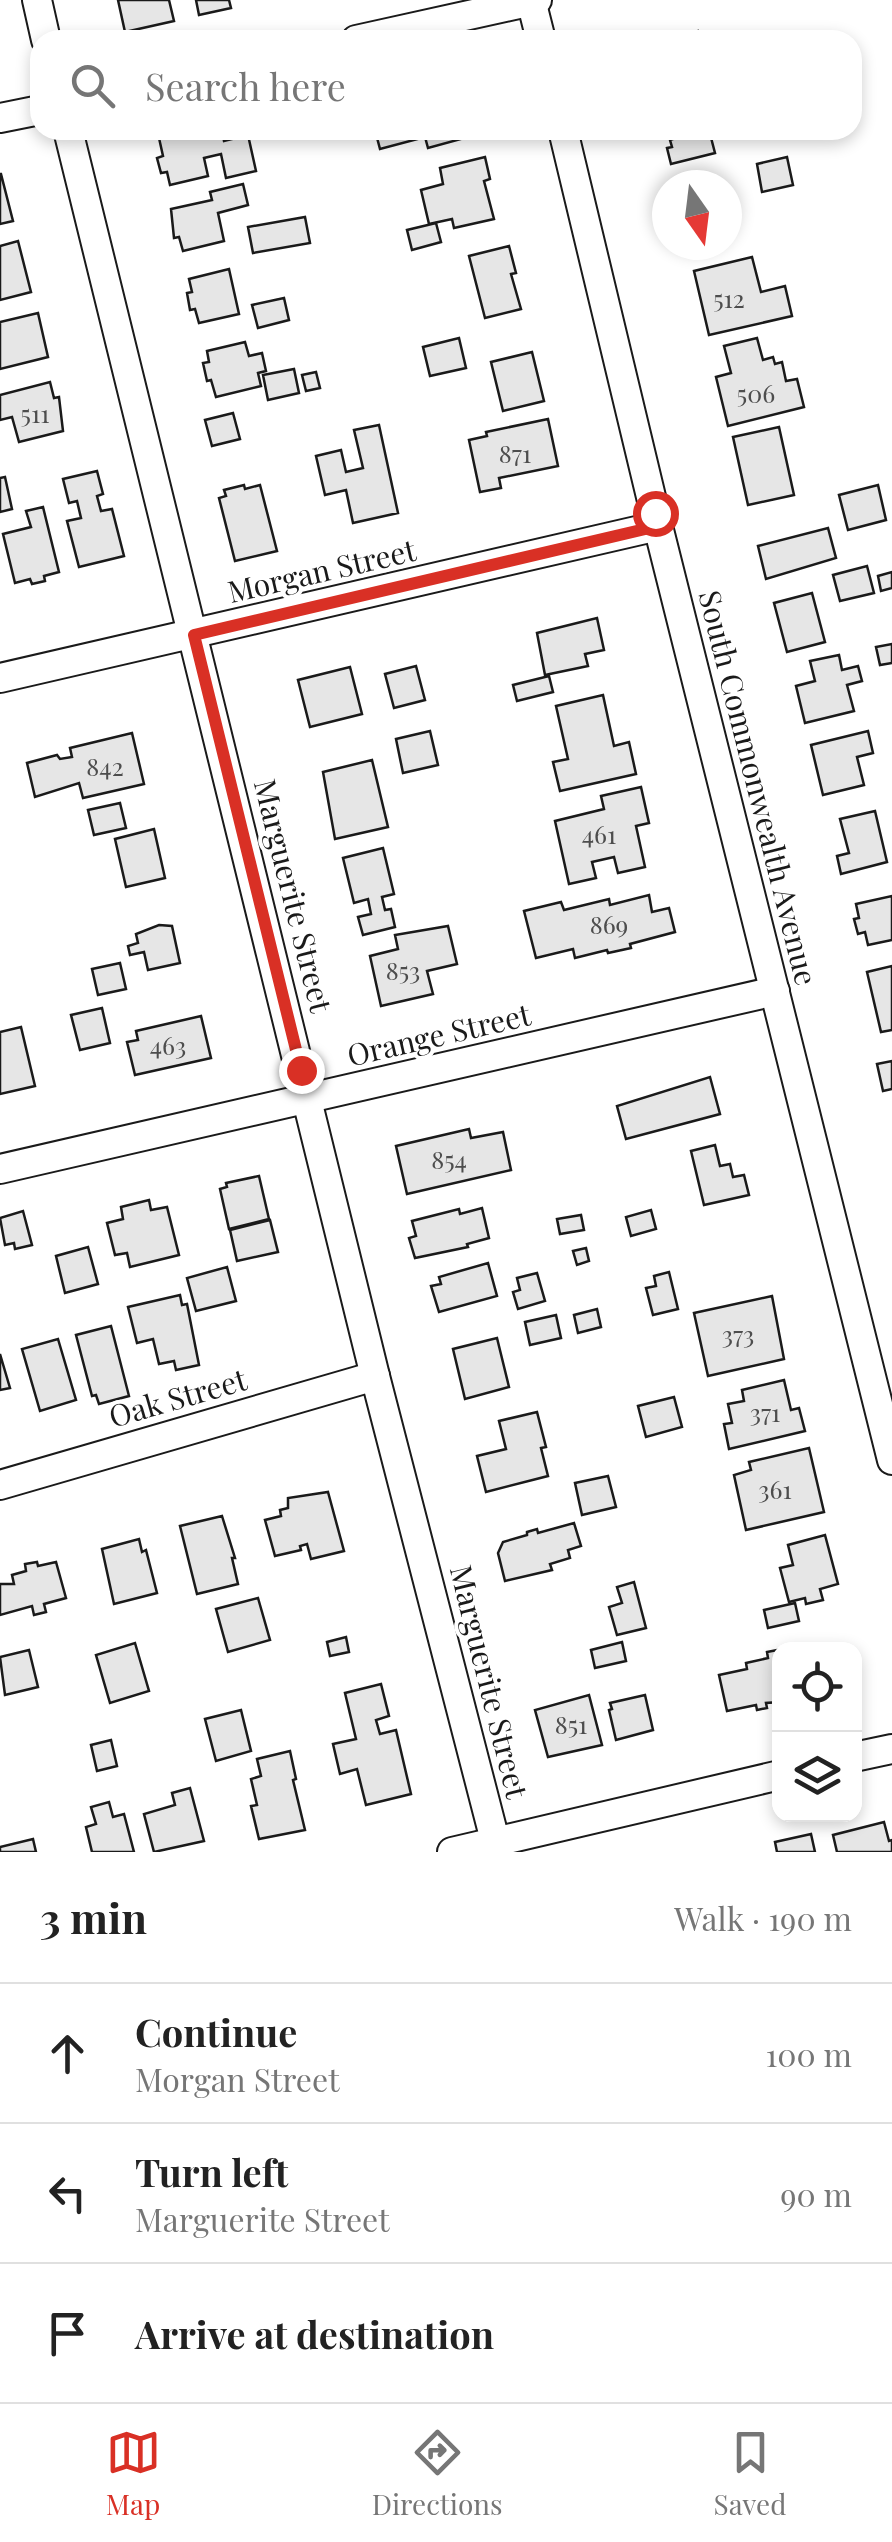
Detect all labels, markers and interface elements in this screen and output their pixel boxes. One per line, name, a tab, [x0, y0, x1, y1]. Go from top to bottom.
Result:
search box	[30, 30, 862, 140]
icon: search	[65, 58, 120, 113]
text: Search here	[145, 60, 346, 111]
north arrow	[652, 170, 742, 260]
house number: 512	[713, 281, 745, 314]
house number: 506	[737, 376, 775, 409]
house number: 511	[21, 396, 49, 429]
house number: 871	[499, 436, 531, 469]
route start	[633, 491, 679, 537]
street label: Morgan Street	[224, 529, 420, 611]
street label: South Commonwealth Avenue	[690, 586, 827, 989]
house number: 842	[86, 749, 124, 782]
street label: Marguerite Street	[246, 775, 342, 1017]
house number: 461	[582, 817, 616, 850]
house number: 869	[590, 907, 628, 940]
house number: 853	[386, 953, 420, 986]
street label: Orange Street	[343, 993, 534, 1075]
house number: 463	[150, 1028, 186, 1061]
route end	[279, 1048, 325, 1094]
house number: 854	[431, 1142, 467, 1175]
house number: 373	[722, 1317, 754, 1350]
street label: Oak Street	[104, 1358, 251, 1436]
house number: 371	[750, 1395, 780, 1428]
house number: 361	[758, 1472, 792, 1505]
street label: Marguerite Street	[442, 1561, 538, 1803]
map controls	[772, 1642, 862, 1822]
button: locate	[772, 1642, 862, 1732]
house number: 851	[555, 1707, 587, 1740]
button: layers	[772, 1732, 862, 1822]
text: 3 min	[40, 1889, 147, 1945]
text: Walk · 190 m	[674, 1896, 852, 1939]
text: Continue	[135, 2006, 297, 2057]
icon: ahead	[40, 2026, 95, 2081]
text: 100 m	[765, 2032, 852, 2075]
text: Morgan Street	[135, 2057, 340, 2100]
text: Turn left	[135, 2146, 288, 2197]
icon: left	[40, 2166, 95, 2221]
text: 90 m	[780, 2172, 852, 2215]
text: Marguerite Street	[135, 2197, 390, 2240]
icon: arrive	[40, 2306, 95, 2361]
text: Arrive at destination	[135, 2308, 494, 2359]
tab: Map	[106, 2425, 161, 2522]
tab: Directions	[372, 2425, 502, 2522]
tab: Saved	[714, 2425, 786, 2522]

